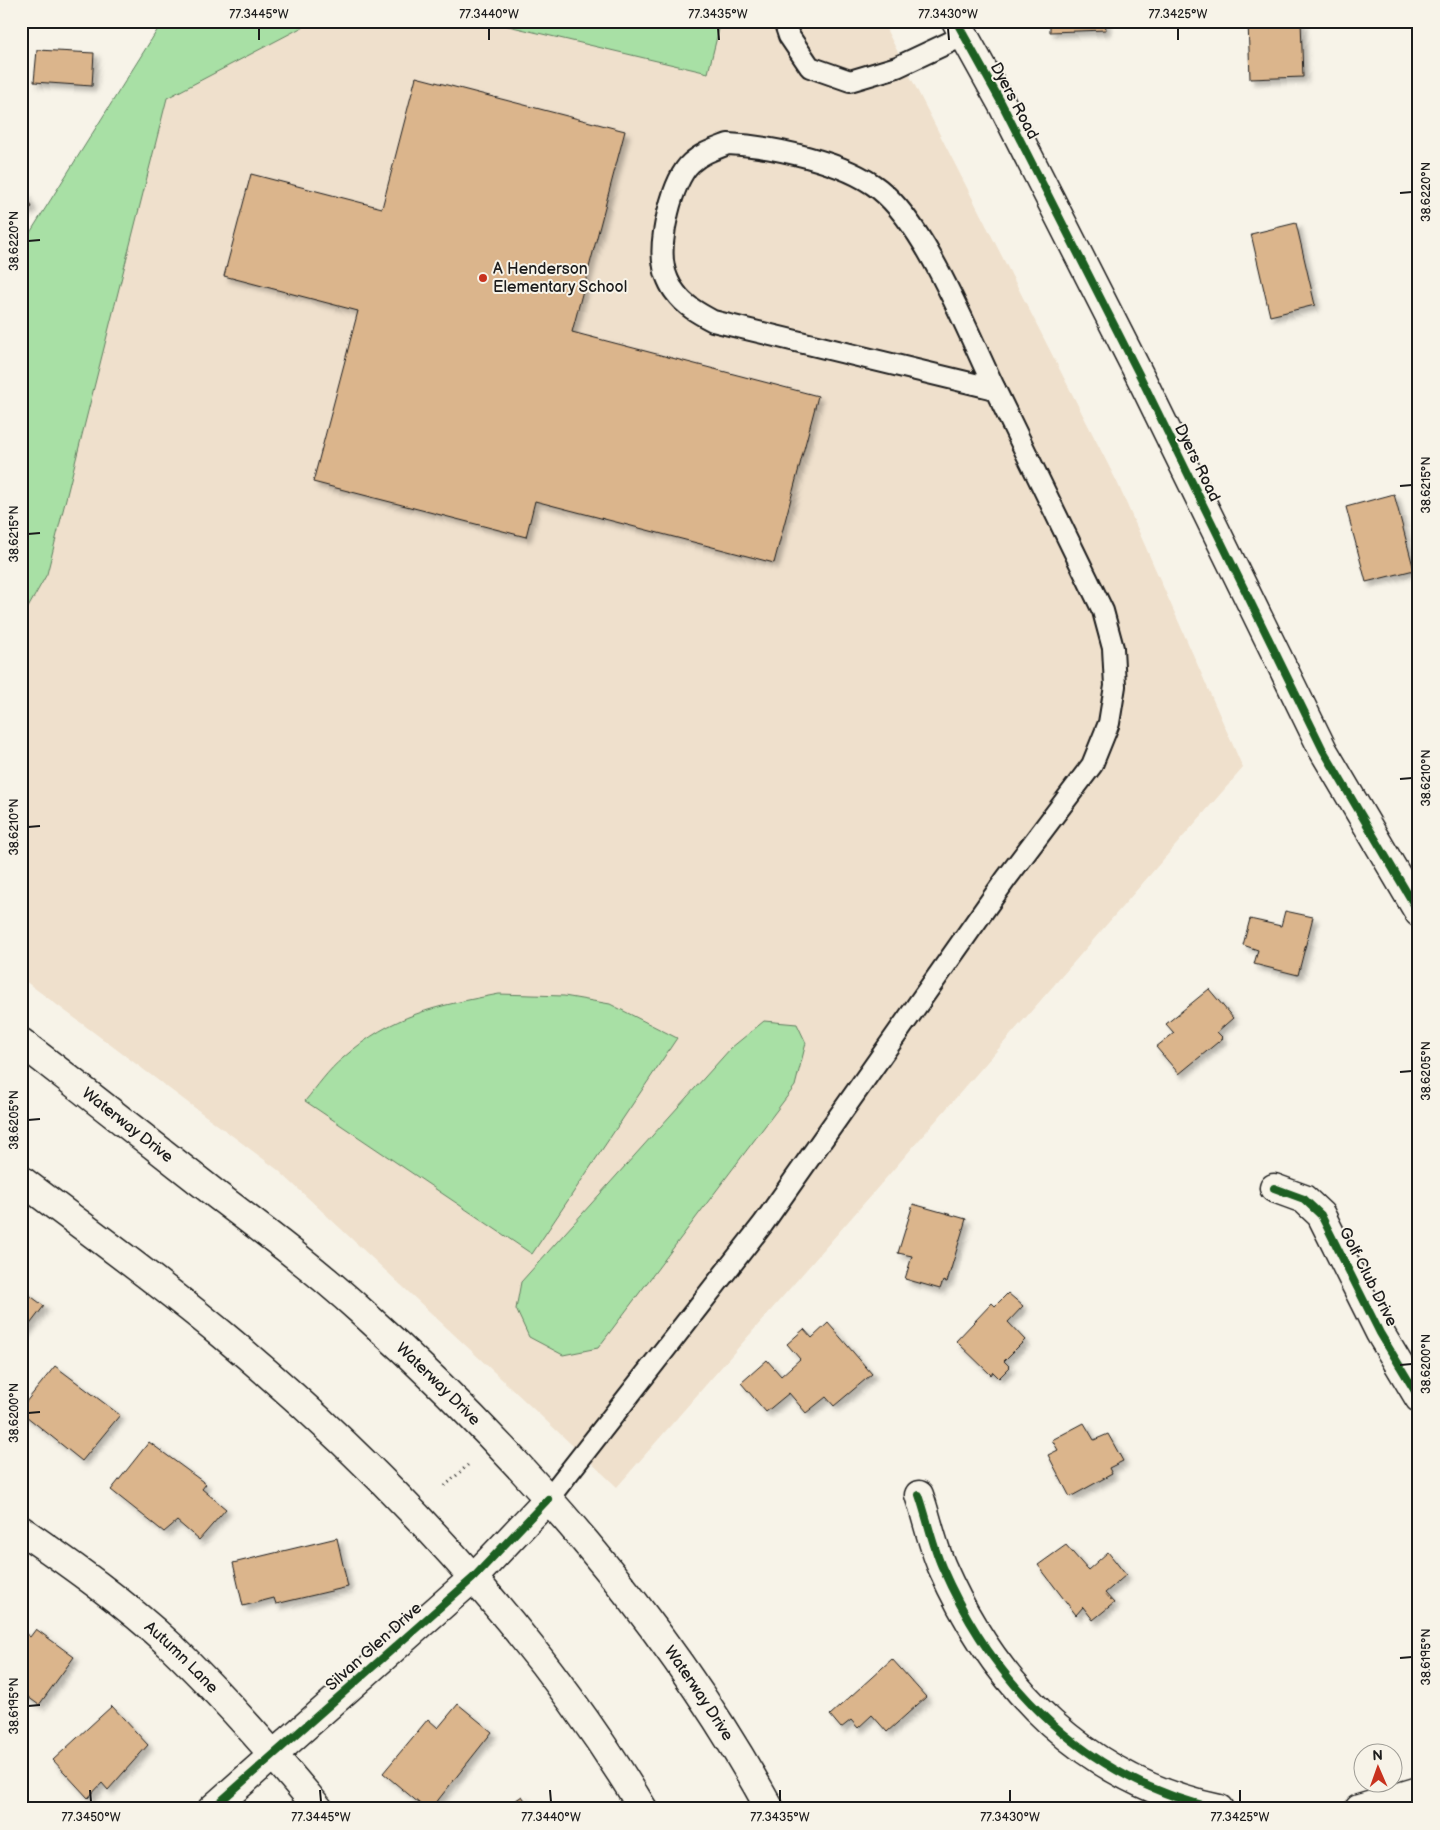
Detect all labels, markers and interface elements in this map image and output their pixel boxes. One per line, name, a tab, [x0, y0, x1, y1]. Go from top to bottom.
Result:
text: 77.3445°W	[229, 7, 289, 22]
text: 77.3440°W	[459, 7, 519, 22]
text: 77.3435°W	[688, 7, 748, 22]
text: 77.3430°W	[918, 7, 978, 22]
text: 77.3425°W	[1148, 7, 1208, 22]
street label: Dyers Road	[986, 59, 1042, 143]
text: 38.6220°N	[1419, 162, 1434, 222]
text: 38.6220°N	[7, 211, 22, 271]
place label: A Henderson Elementary School	[493, 260, 627, 297]
marker: A Henderson Elementary School	[477, 272, 489, 284]
street label: Dyers Road	[1170, 421, 1224, 505]
text: 38.6215°N	[1419, 457, 1434, 513]
text: 38.6215°N	[7, 506, 22, 562]
text: 38.6210°N	[1419, 749, 1434, 807]
text: 38.6210°N	[7, 798, 22, 856]
text: 38.6205°N	[1419, 1041, 1434, 1101]
street label: Waterway Drive	[78, 1083, 177, 1167]
text: 38.6205°N	[7, 1090, 22, 1150]
street label: Golf Club Drive	[1335, 1224, 1401, 1330]
text: 38.6200°N	[1419, 1334, 1434, 1394]
street label: Waterway Drive	[392, 1339, 485, 1430]
text: 38.6200°N	[7, 1383, 22, 1443]
street label: Silvan Glen Drive	[322, 1599, 426, 1695]
street label: Autumn Lane	[141, 1617, 222, 1698]
text: 38.6195°N	[1419, 1629, 1434, 1685]
street label: Waterway Drive	[660, 1642, 738, 1745]
text: 38.6195°N	[7, 1678, 22, 1734]
north arrow	[1352, 1742, 1402, 1792]
text: N	[1372, 1747, 1383, 1764]
text: 77.3450°W	[61, 1810, 121, 1825]
text: 77.3445°W	[291, 1810, 351, 1825]
text: 77.3440°W	[521, 1810, 581, 1825]
text: 77.3435°W	[750, 1810, 810, 1825]
text: 77.3430°W	[980, 1810, 1040, 1825]
text: 77.3425°W	[1210, 1810, 1270, 1825]

